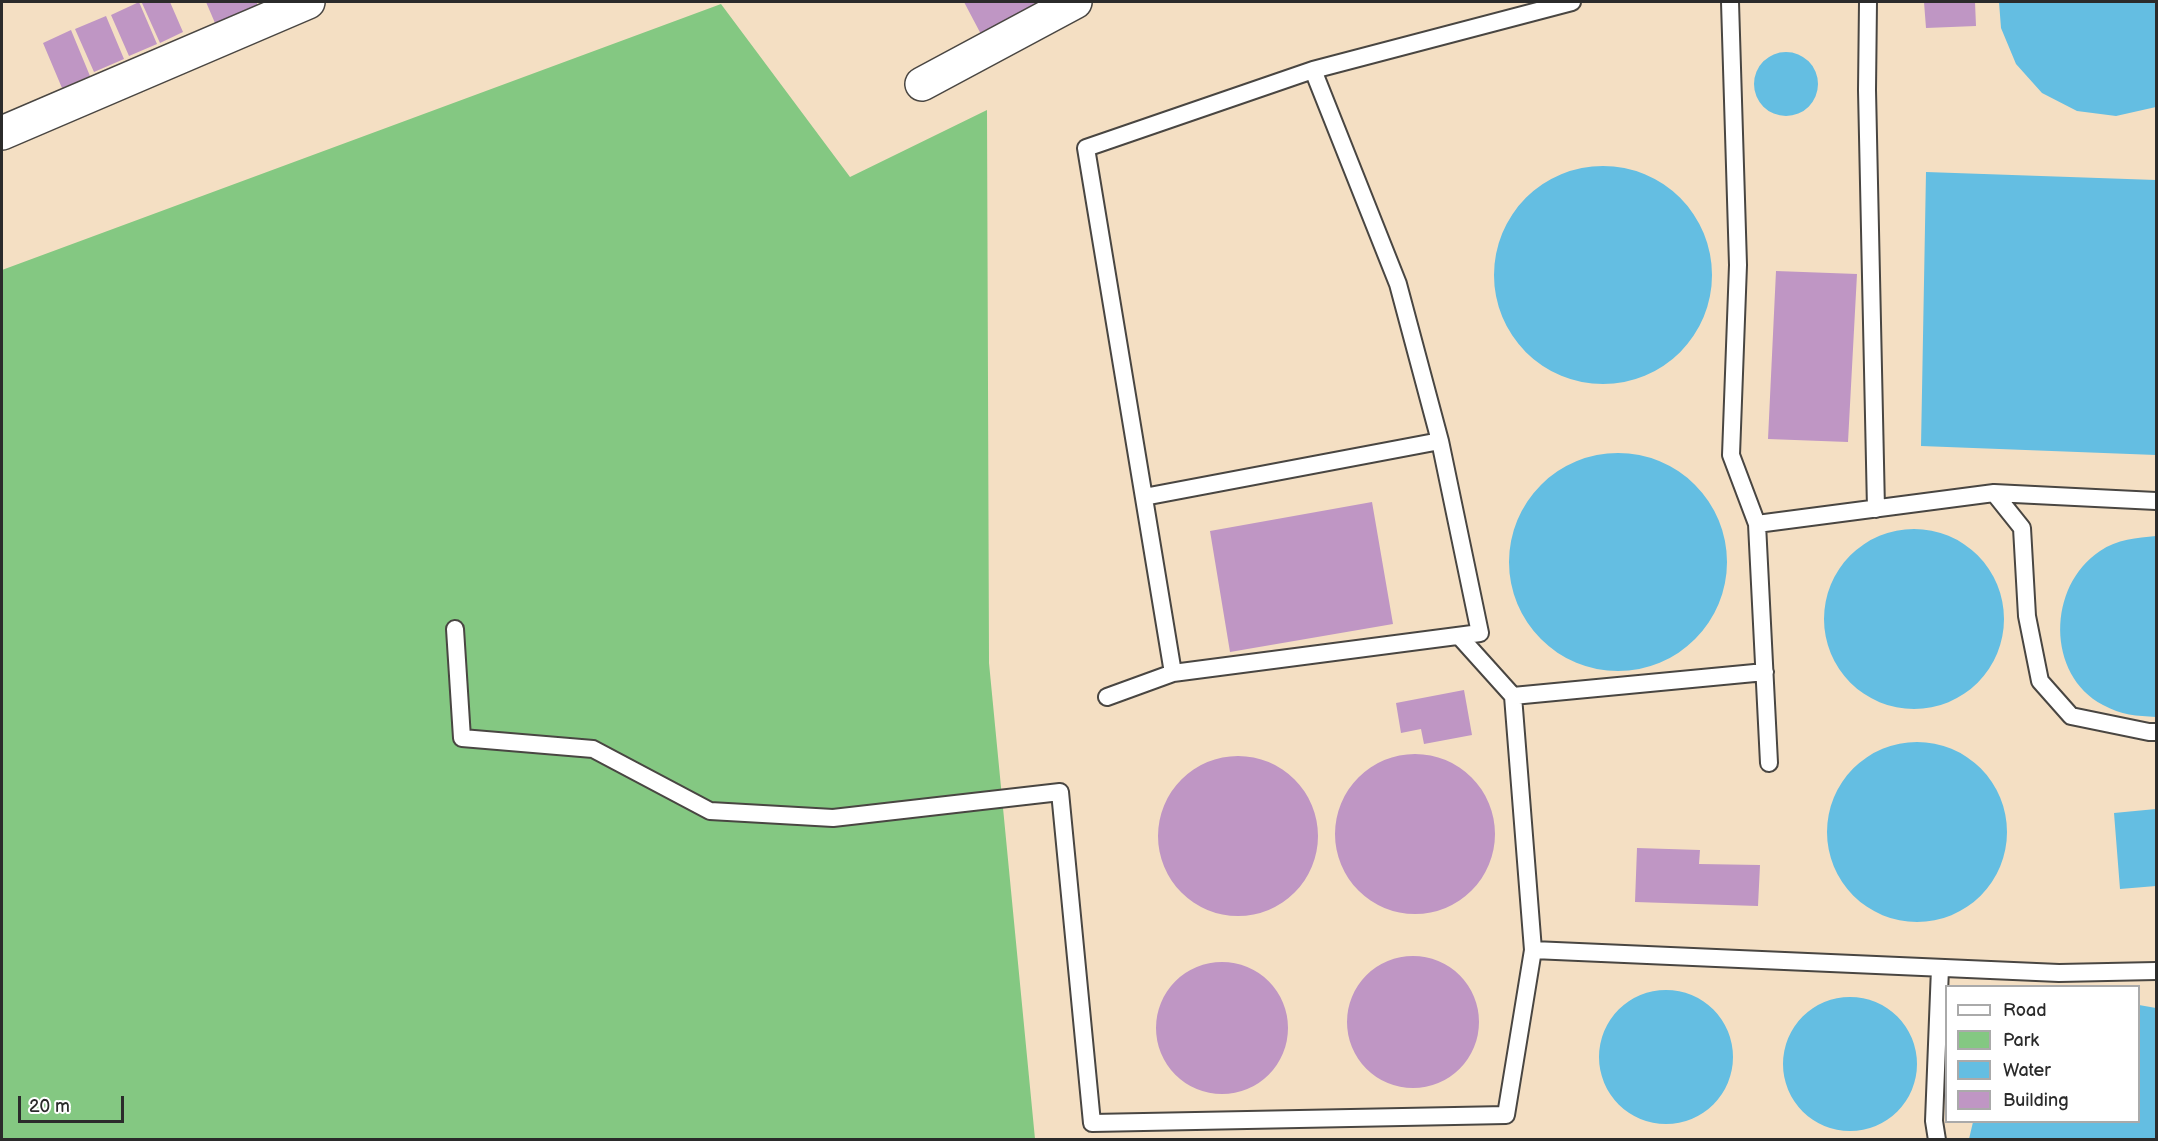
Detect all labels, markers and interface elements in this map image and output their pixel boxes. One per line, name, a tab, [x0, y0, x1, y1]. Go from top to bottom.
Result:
legend	[1945, 985, 2140, 1123]
text: Road	[2003, 1000, 2047, 1021]
text: Park	[2003, 1030, 2039, 1051]
text: Water	[2003, 1060, 2051, 1081]
scale bar	[21, 1084, 128, 1122]
text: Building	[2003, 1090, 2069, 1111]
text: 20 m	[29, 1096, 70, 1117]

